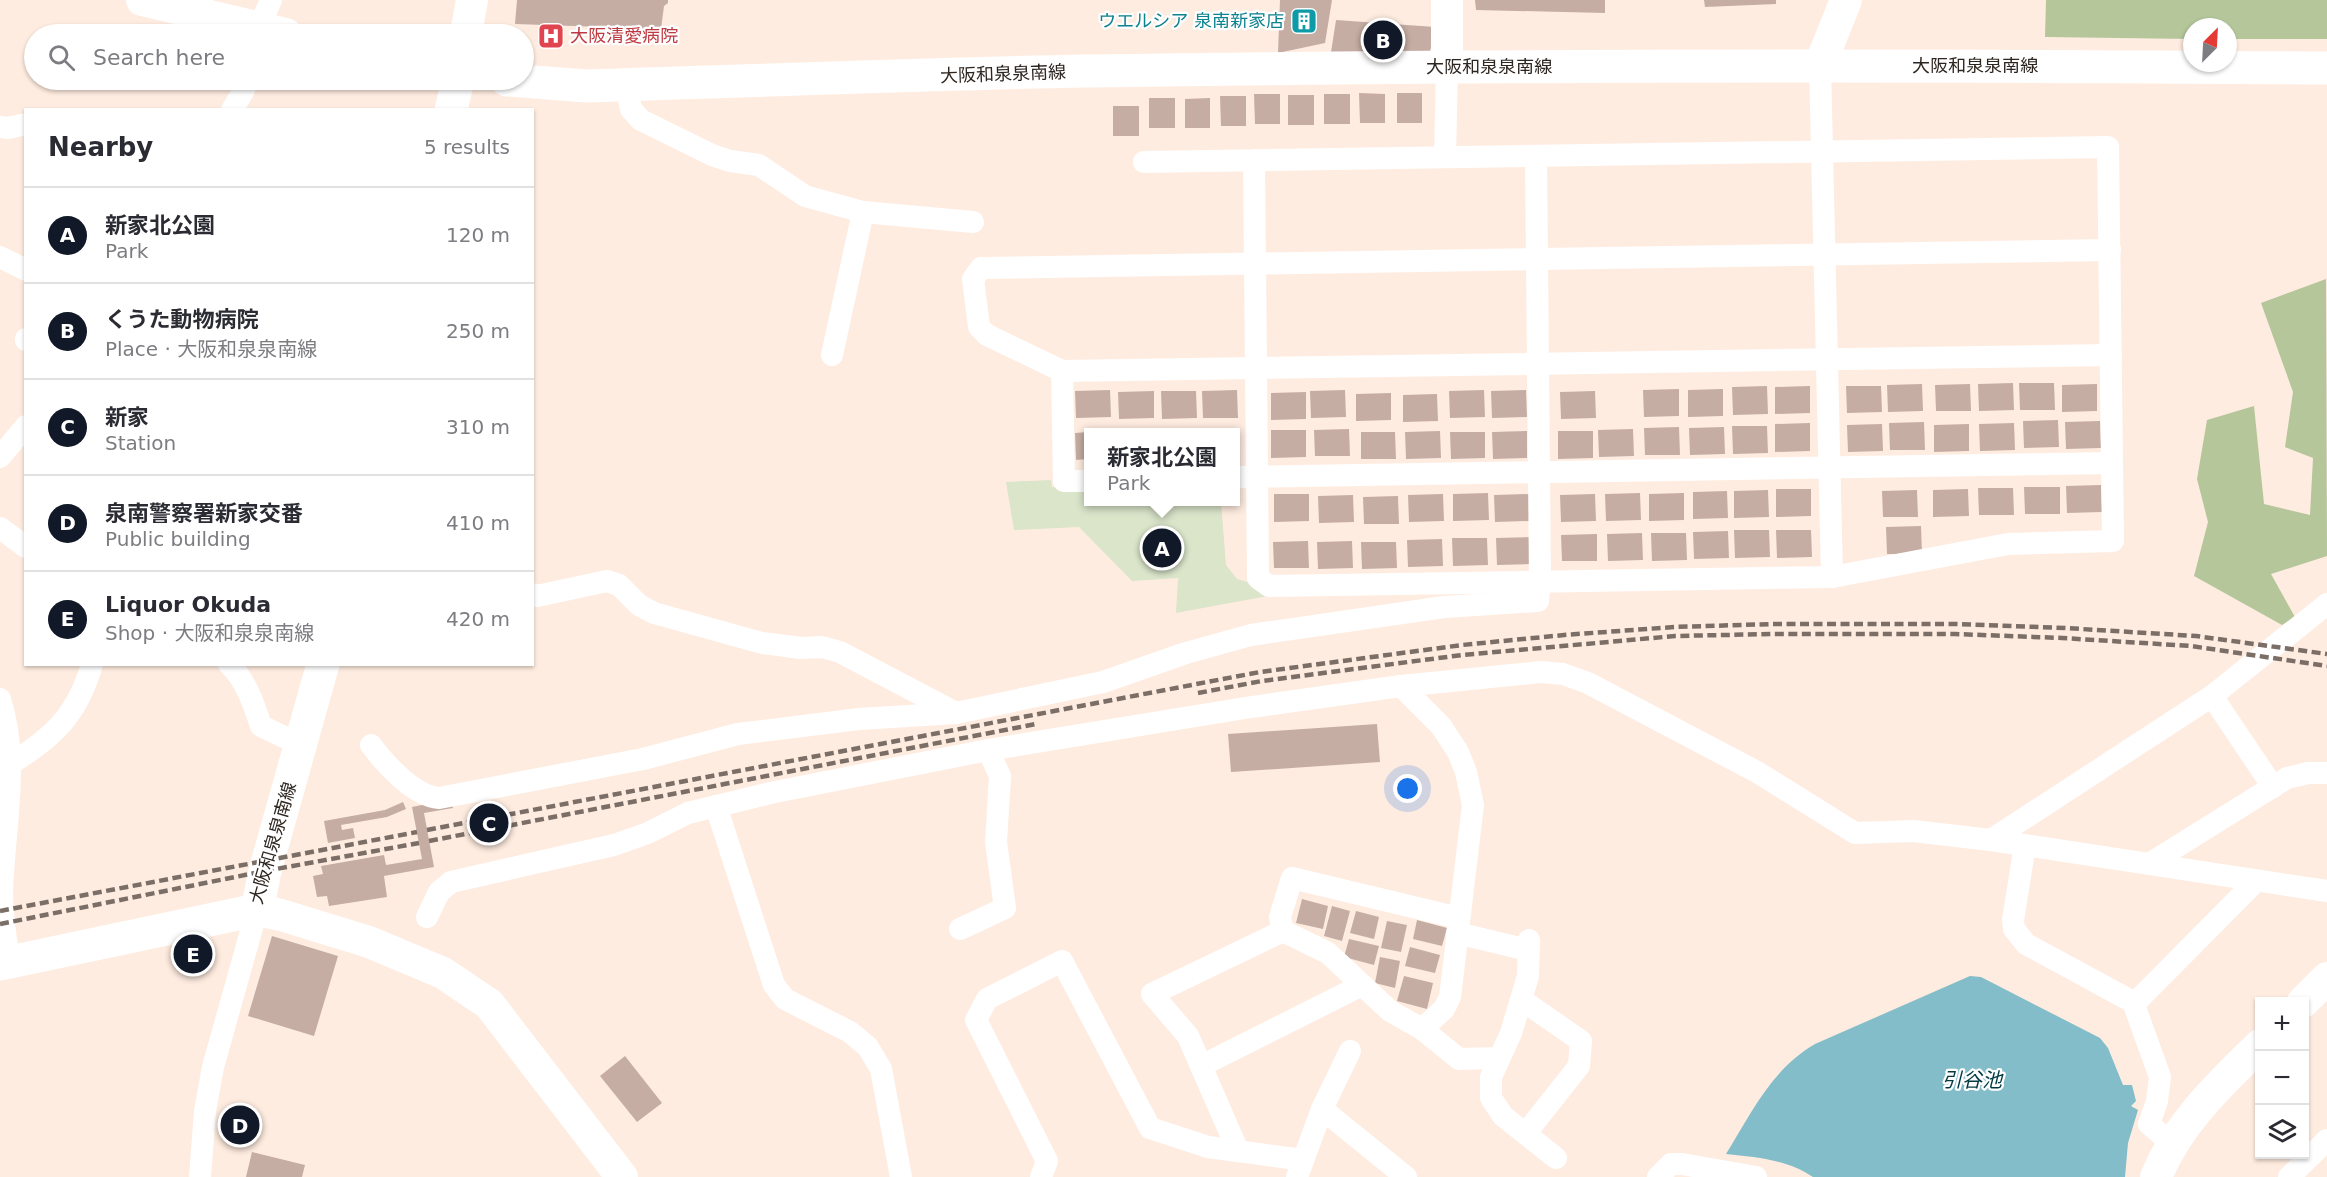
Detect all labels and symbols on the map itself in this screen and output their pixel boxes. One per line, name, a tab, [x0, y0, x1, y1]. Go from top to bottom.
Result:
building icon: ウエルシア 泉南新家店	[1289, 6, 1319, 36]
place label: ウエルシア 泉南新家店	[1098, 10, 1284, 31]
pin: B	[1364, 18, 1402, 63]
north arrow	[2183, 18, 2237, 72]
hospital icon: 大阪清愛病院	[536, 21, 566, 51]
place label: 大阪清愛病院	[570, 25, 678, 46]
street label: 大阪和泉泉南線	[1912, 55, 2038, 76]
street label: 大阪和泉泉南線	[1426, 56, 1552, 77]
street label: 大阪和泉泉南線	[940, 61, 1066, 86]
pin: A	[1142, 526, 1182, 570]
your location	[1393, 774, 1422, 803]
street label: 大阪和泉泉南線	[245, 779, 300, 906]
pin: C	[470, 800, 508, 846]
pin: E	[174, 932, 212, 976]
water label: 引谷池	[1942, 1068, 2004, 1092]
pin: D	[220, 1102, 260, 1148]

